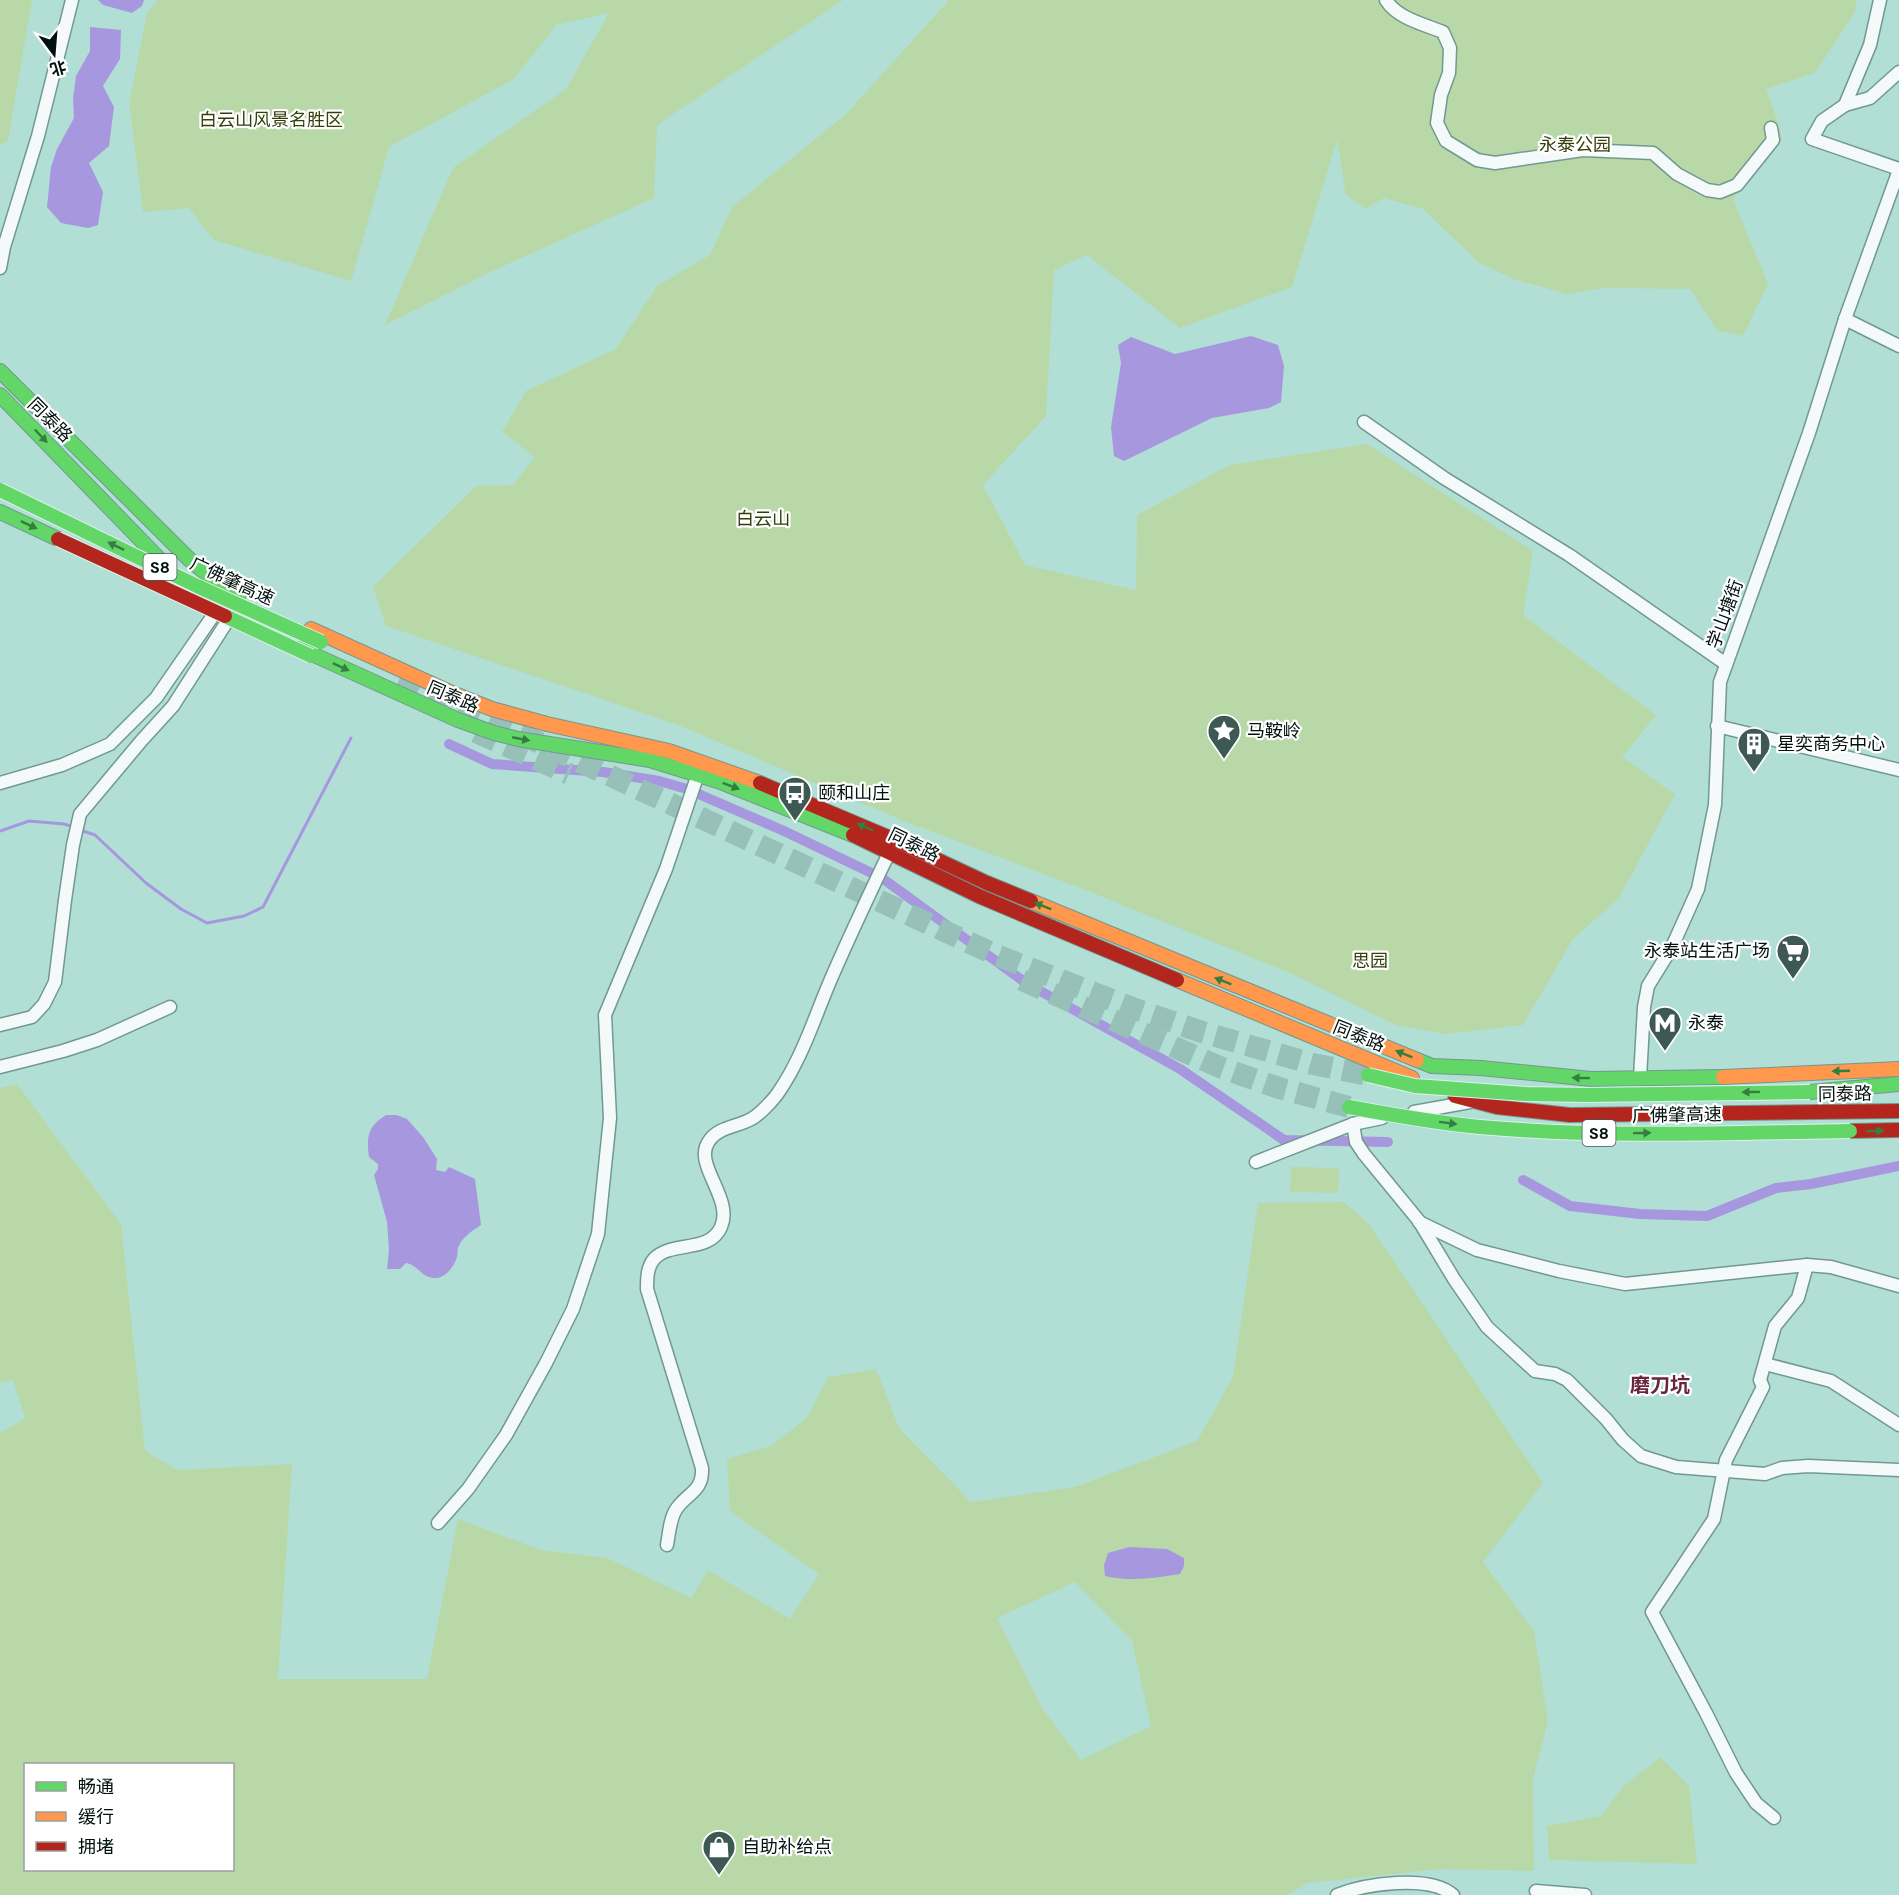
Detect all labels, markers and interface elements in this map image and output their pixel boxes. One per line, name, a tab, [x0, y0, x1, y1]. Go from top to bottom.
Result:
north arrow	[24, 24, 84, 84]
text: 北	[47, 56, 69, 80]
park label: 白云山风景名胜区	[199, 108, 343, 132]
park label: 永泰公园	[1539, 133, 1611, 157]
street label: 同泰路	[22, 392, 78, 448]
one-way arrow	[34, 429, 48, 443]
park label: 白云山	[736, 507, 790, 531]
one-way arrow	[21, 521, 38, 530]
one-way arrow	[107, 541, 124, 551]
street label: 广佛肇高速	[186, 551, 278, 611]
road number: S8	[144, 554, 176, 580]
street label: 学山塘街	[1701, 576, 1749, 652]
one-way arrow	[332, 662, 350, 672]
street label: 同泰路	[423, 675, 483, 719]
place icon: 马鞍岭	[1206, 713, 1242, 760]
place label: 马鞍岭	[1247, 719, 1301, 743]
building icon: 星奕商务中心	[1736, 726, 1772, 773]
place label: 星奕商务中心	[1777, 732, 1885, 756]
one-way arrow	[512, 735, 531, 744]
bus stop icon: 颐和山庄	[777, 775, 813, 822]
one-way arrow	[723, 781, 741, 791]
place label: 颐和山庄	[818, 781, 890, 805]
one-way arrow	[856, 822, 874, 831]
street label: 同泰路	[884, 822, 944, 868]
one-way arrow	[1034, 901, 1052, 910]
supermarket icon: 永泰站生活广场	[1775, 933, 1811, 980]
place label: 永泰站生活广场	[1644, 939, 1770, 963]
park label: 思园	[1352, 949, 1388, 973]
one-way arrow	[1214, 976, 1232, 986]
metro station icon: 永泰	[1647, 1005, 1683, 1052]
place label: 永泰	[1688, 1011, 1724, 1035]
street label: 同泰路	[1329, 1015, 1389, 1057]
one-way arrow	[1395, 1049, 1413, 1058]
one-way arrow	[1831, 1067, 1850, 1076]
one-way arrow	[1572, 1074, 1591, 1083]
street label: 同泰路	[1818, 1082, 1872, 1106]
one-way arrow	[1742, 1088, 1761, 1097]
street label: 广佛肇高速	[1632, 1102, 1722, 1128]
one-way arrow	[1438, 1119, 1457, 1128]
road number: S8	[1582, 1120, 1616, 1146]
one-way arrow	[1865, 1126, 1884, 1135]
one-way arrow	[1633, 1128, 1652, 1138]
district label: 磨刀坑	[1630, 1372, 1690, 1398]
legend	[24, 1763, 234, 1871]
text: 畅通	[78, 1775, 114, 1799]
text: 缓行	[78, 1805, 114, 1829]
shop icon: 自助补给点	[701, 1829, 737, 1876]
text: 拥堵	[78, 1835, 114, 1859]
place label: 自助补给点	[742, 1835, 832, 1859]

